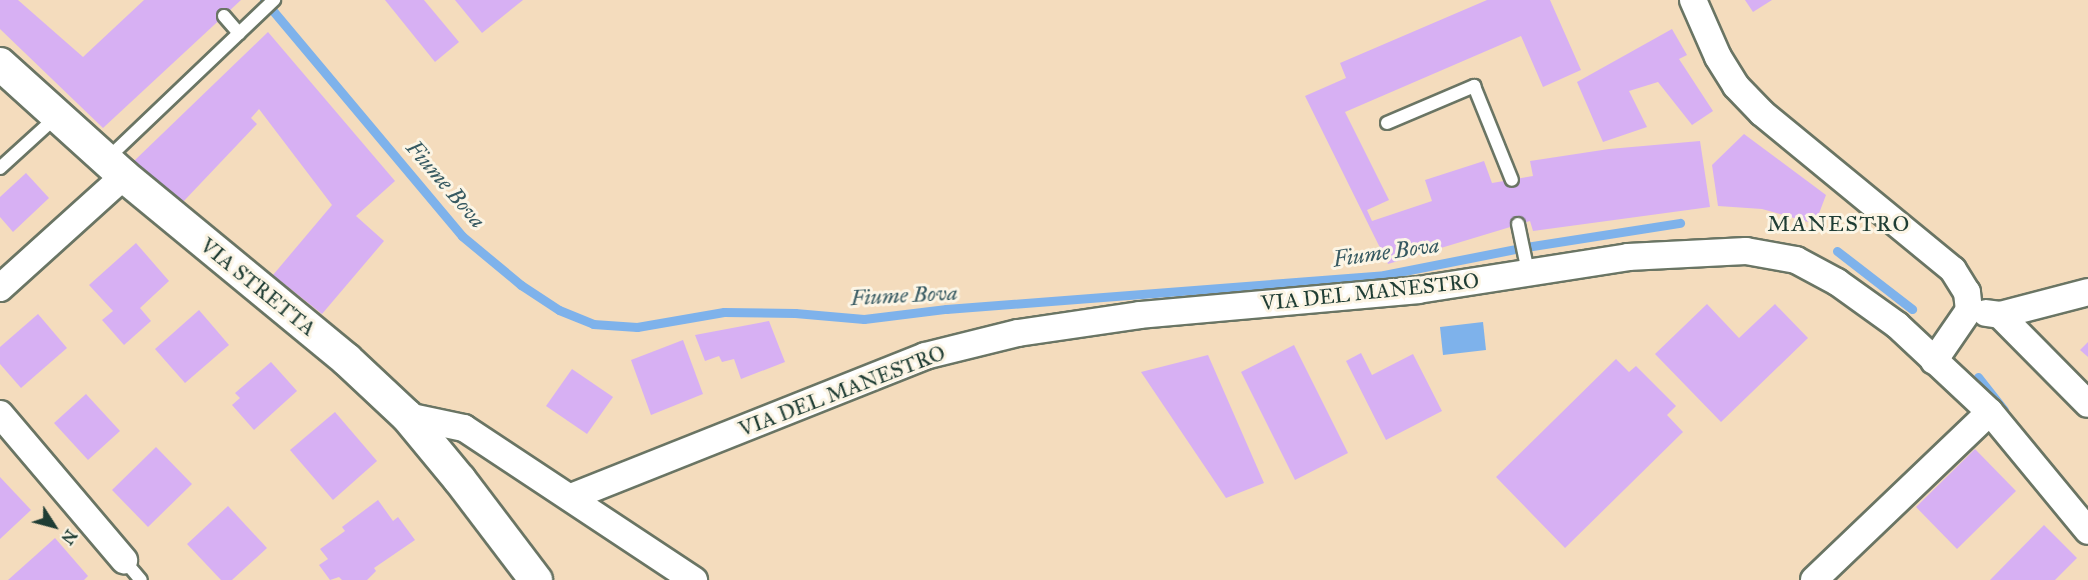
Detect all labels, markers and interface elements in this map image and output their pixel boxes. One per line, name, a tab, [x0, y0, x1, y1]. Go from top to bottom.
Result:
water label: Fiume Bova	[401, 135, 491, 233]
district label: MANESTRO	[1767, 211, 1911, 237]
water label: Fiume Bova	[1331, 231, 1441, 273]
street label: VIA STRETTA	[195, 233, 321, 341]
street label: VIA DEL MANESTRO	[1260, 268, 1480, 316]
water label: Fiume Bova	[850, 279, 958, 311]
street label: VIA DEL MANESTRO	[735, 340, 949, 442]
north arrow	[24, 496, 84, 556]
text: N	[57, 526, 81, 548]

